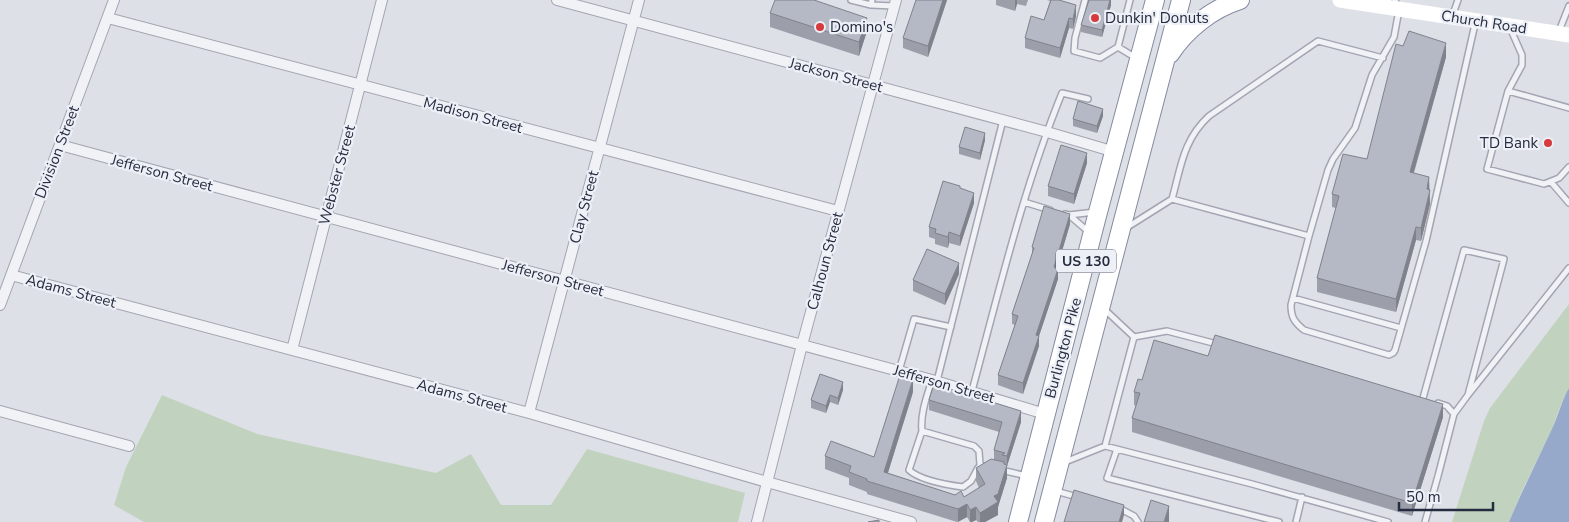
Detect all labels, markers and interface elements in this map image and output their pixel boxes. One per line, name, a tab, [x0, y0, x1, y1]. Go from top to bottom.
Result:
street label: Church Road	[1440, 5, 1528, 39]
place label: Dunkin' Donuts	[1105, 8, 1209, 28]
marker: Dunkin' Donuts	[1089, 12, 1101, 24]
place label: Domino's	[830, 17, 893, 37]
marker: Domino's	[814, 21, 826, 33]
street label: Jackson Street	[786, 53, 886, 97]
street label: Madison Street	[421, 92, 526, 138]
street label: Division Street	[30, 102, 84, 201]
street label: Webster Street	[314, 122, 360, 227]
place label: TD Bank	[1480, 133, 1538, 153]
marker: TD Bank	[1542, 137, 1554, 149]
street label: Jefferson Street	[108, 150, 216, 196]
street label: Clay Street	[565, 168, 604, 246]
street label: Calhoun Street	[802, 209, 848, 312]
road number: US 130	[1056, 250, 1116, 272]
street label: Jefferson Street	[499, 255, 607, 301]
street label: Adams Street	[24, 269, 119, 313]
street label: Burlington Pike	[1040, 295, 1086, 400]
street label: Jefferson Street	[890, 360, 998, 408]
street label: Adams Street	[415, 374, 510, 418]
scale bar	[1399, 480, 1493, 512]
text: 50 m	[1406, 487, 1441, 507]

